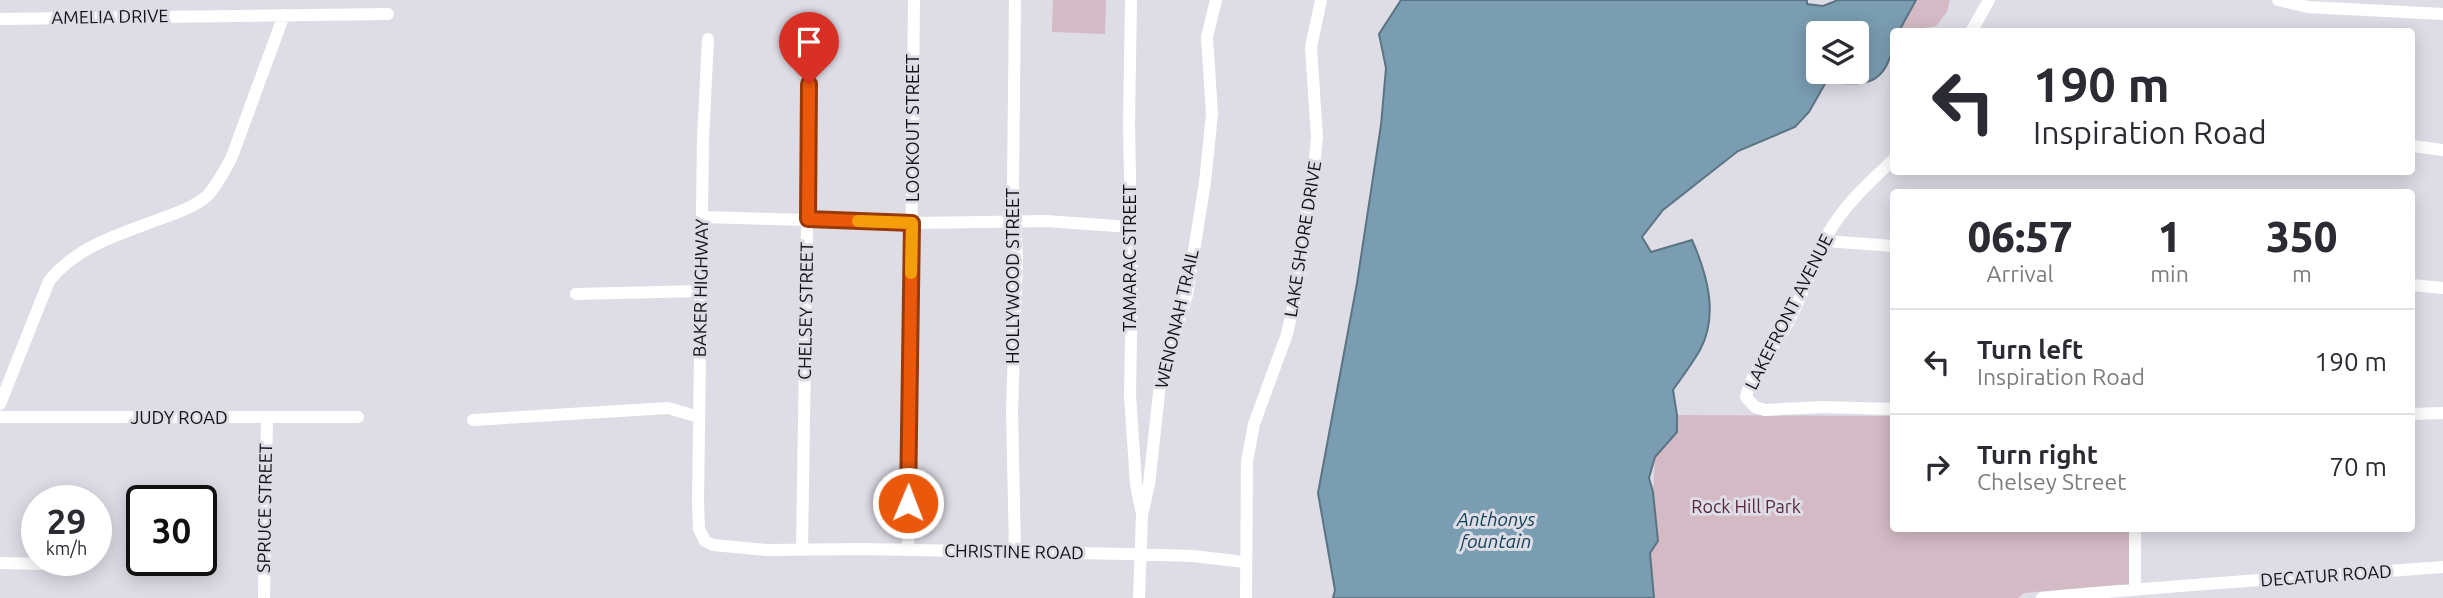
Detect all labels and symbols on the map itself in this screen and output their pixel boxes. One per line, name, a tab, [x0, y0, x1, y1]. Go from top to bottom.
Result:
street label: AMELIA DRIVE	[51, 5, 169, 27]
pin	[779, 12.0, 839, 84]
street label: LOOKOUT STREET	[902, 54, 922, 202]
street label: LAKE SHORE DRIVE	[1280, 159, 1324, 318]
street label: TAMARAC STREET	[1119, 184, 1139, 332]
street label: HOLLYWOOD STREET	[1002, 188, 1022, 364]
street label: BAKER HIGHWAY	[689, 218, 711, 357]
street label: LAKEFRONT AVENUE	[1740, 231, 1836, 393]
street label: CHELSEY STREET	[794, 242, 816, 380]
street label: WENONAH TRAIL	[1150, 247, 1202, 390]
street label: JUDY ROAD	[130, 407, 228, 427]
street label: SPRUCE STREET	[253, 443, 275, 573]
position arrow	[871, 466, 945, 540]
speed limit sign: 30	[126, 485, 217, 576]
park label: Rock Hill Park	[1691, 496, 1801, 516]
water label: Anthonys fountain	[1456, 508, 1535, 552]
street label: CHRISTINE ROAD	[944, 540, 1084, 562]
street label: DECATUR ROAD	[2260, 560, 2392, 590]

